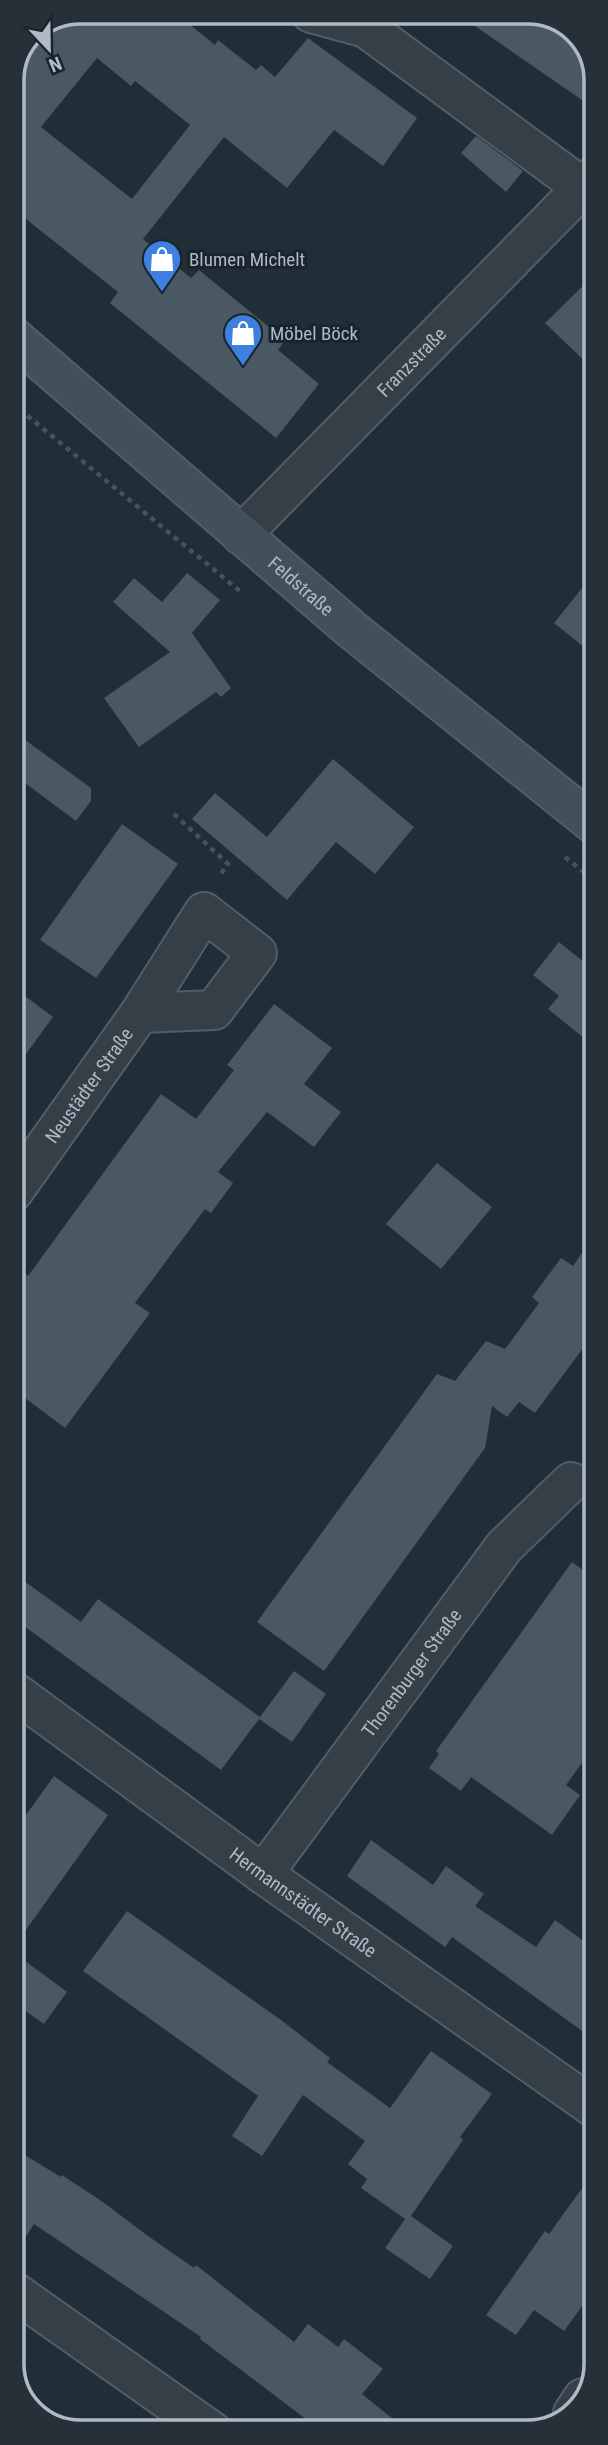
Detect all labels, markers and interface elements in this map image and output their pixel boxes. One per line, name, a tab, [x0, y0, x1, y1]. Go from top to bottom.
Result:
north arrow	[14, 14, 84, 84]
text: N	[45, 51, 65, 77]
shop icon: Blumen Michelt	[141, 238, 183, 293]
place label: Blumen Michelt	[189, 248, 305, 271]
shop icon: Möbel Böck	[222, 312, 264, 367]
place label: Möbel Böck	[270, 322, 359, 345]
street label: Franzstraße	[372, 322, 451, 401]
street label: Feldstraße	[263, 551, 339, 620]
street label: Neustädter Straße	[40, 1023, 138, 1147]
street label: Thorenburger Straße	[356, 1604, 466, 1741]
street label: Hermannstädter Straße	[225, 1842, 381, 1962]

